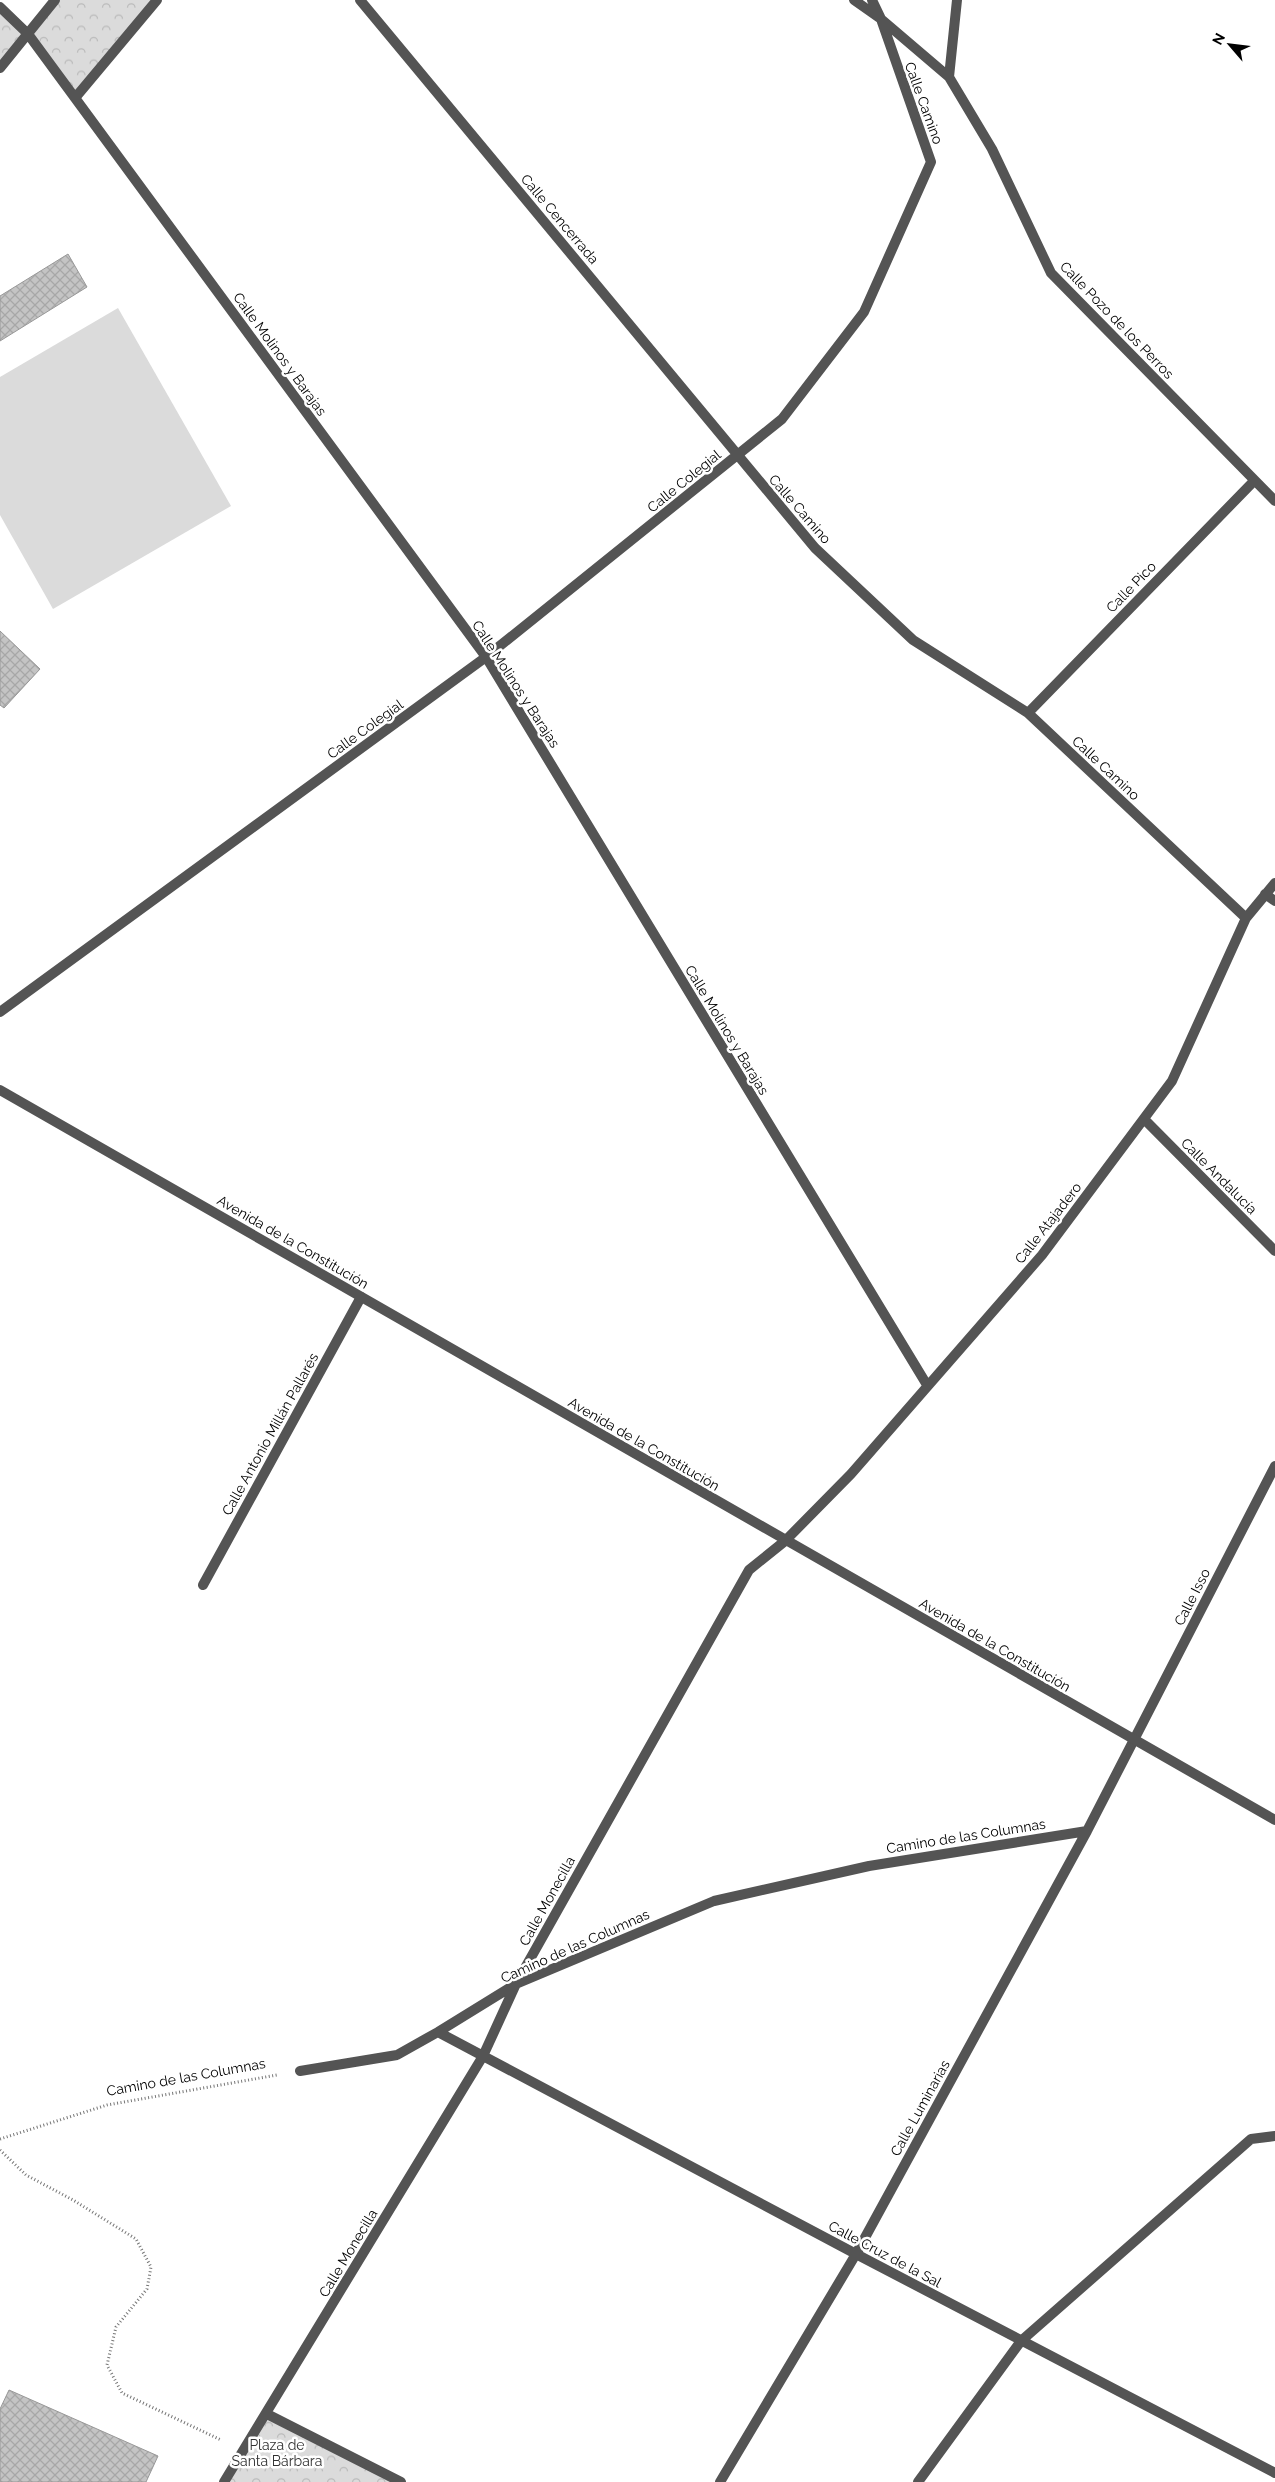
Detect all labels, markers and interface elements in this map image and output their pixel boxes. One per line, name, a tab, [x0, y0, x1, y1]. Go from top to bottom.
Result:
north arrow	[1205, 20, 1255, 70]
text: N	[1209, 30, 1228, 47]
street label: Calle Camino	[902, 60, 946, 146]
street label: Calle Cencerrada	[518, 171, 602, 267]
street label: Calle Pozo de los Perros	[1057, 258, 1177, 382]
street label: Calle Molinos y Barajas	[230, 289, 330, 419]
street label: Calle Colegial	[644, 446, 724, 515]
street label: Calle Camino	[766, 471, 834, 547]
street label: Calle Pico	[1103, 558, 1159, 616]
street label: Calle Molinos y Barajas	[469, 617, 563, 751]
street label: Calle Colegial	[324, 696, 406, 762]
street label: Calle Camino	[1069, 733, 1143, 803]
street label: Calle Molinos y Barajas	[682, 962, 772, 1098]
street label: Calle Andalucía	[1178, 1135, 1260, 1217]
street label: Calle Atajadero	[1011, 1179, 1085, 1267]
street label: Avenida de la Constitución	[215, 1192, 371, 1292]
street label: Calle Antonio Millán Pallarés	[219, 1350, 322, 1518]
street label: Avenida de la Constitución	[566, 1394, 722, 1494]
street label: Calle Isso	[1171, 1566, 1213, 1628]
street label: Avenida de la Constitución	[917, 1595, 1073, 1695]
street label: Camino de las Columnas	[885, 1815, 1047, 1856]
street label: Calle Monecilla	[516, 1854, 578, 1948]
street label: Camino de las Columnas	[498, 1906, 652, 1986]
street label: Camino de las Columnas	[105, 2055, 267, 2099]
street label: Calle Luminarias	[887, 2057, 953, 2159]
street label: Calle Monecilla	[316, 2206, 380, 2300]
street label: Calle Cruz de la Sal	[826, 2218, 944, 2291]
park label: Plaza de Santa Bárbara	[232, 2437, 322, 2469]

